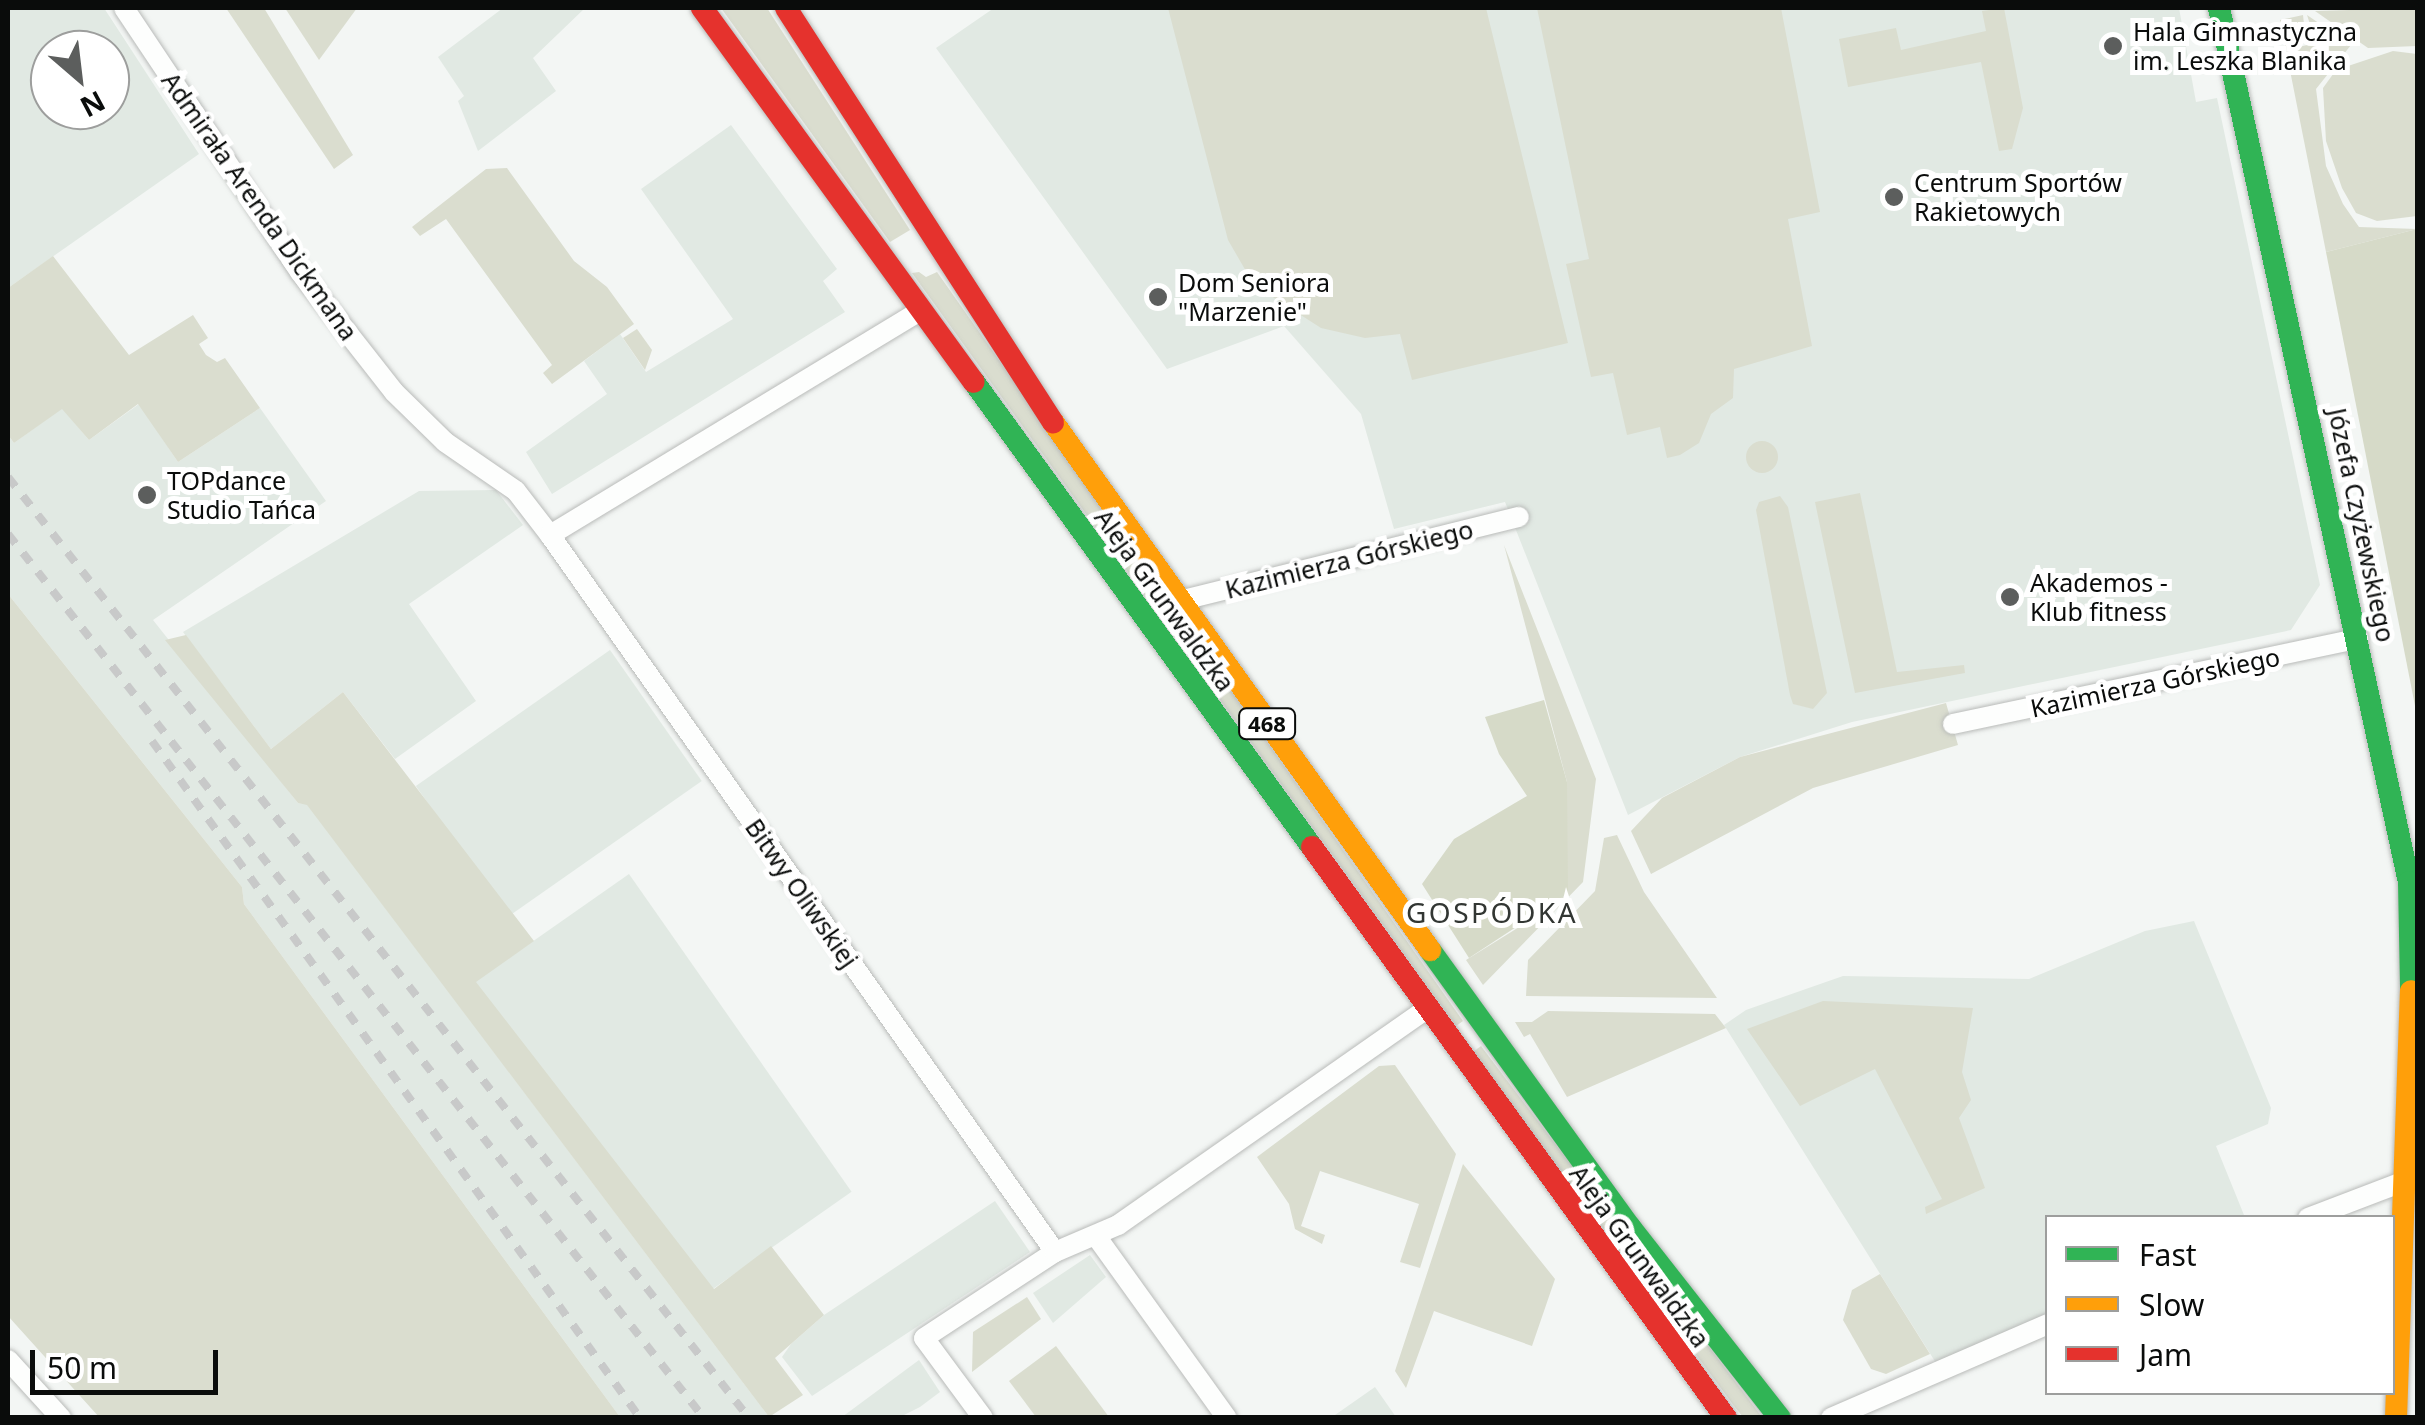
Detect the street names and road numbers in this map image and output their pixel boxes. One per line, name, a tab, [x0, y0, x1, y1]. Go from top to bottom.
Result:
street label: Admirała Arenda Dickmana	[156, 66, 364, 346]
street label: Józefa Czyżewskiego	[2323, 405, 2401, 645]
street label: Aleja Grunwaldzka	[1089, 503, 1241, 697]
street label: Kazimierza Górskiego	[1222, 514, 1476, 604]
street label: Kazimierza Górskiego	[2028, 641, 2282, 723]
road number: 468	[1237, 707, 1297, 741]
street label: Bitwy Oliwskiej	[740, 813, 864, 973]
street label: Aleja Grunwaldzka	[1564, 1159, 1716, 1353]

